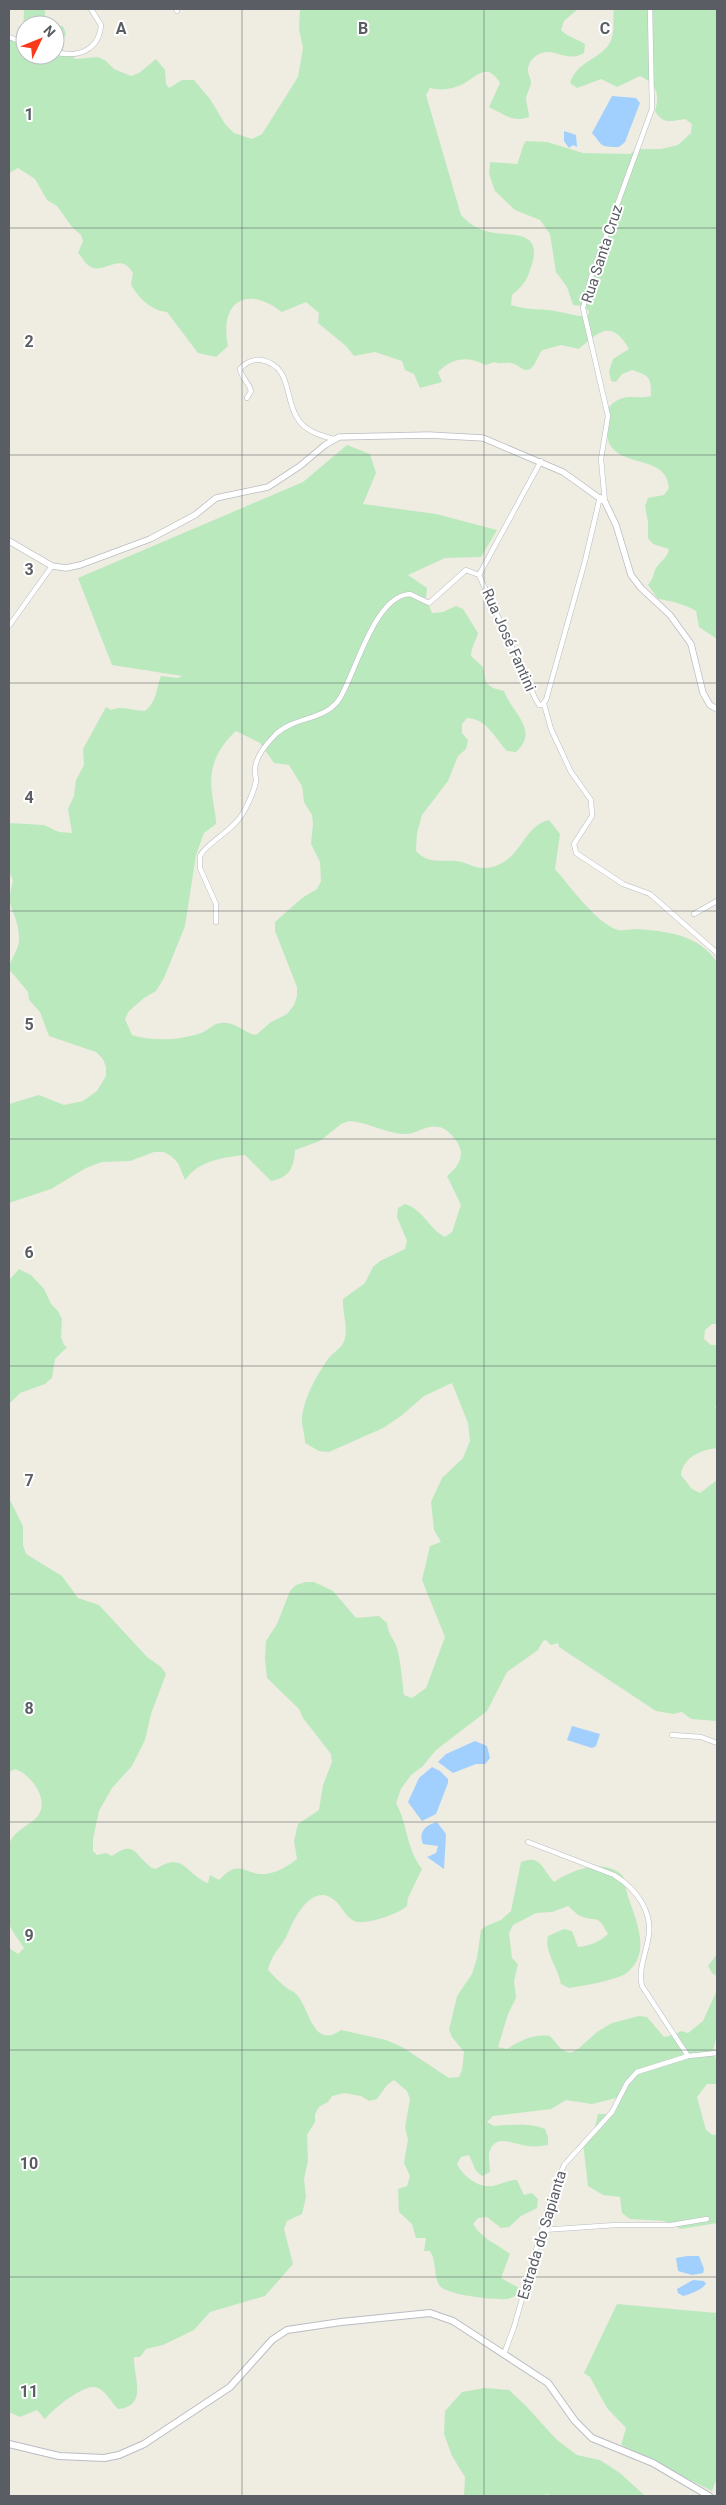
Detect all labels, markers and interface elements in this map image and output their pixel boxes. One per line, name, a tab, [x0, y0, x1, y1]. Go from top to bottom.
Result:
north arrow	[15, 15, 65, 65]
text: A	[116, 19, 127, 38]
text: B	[358, 19, 368, 38]
text: C	[600, 19, 610, 38]
text: N	[40, 22, 59, 40]
text: 1	[24, 105, 34, 124]
street label: Rua Santa Cruz	[578, 203, 626, 305]
text: 2	[24, 332, 34, 351]
text: 3	[24, 560, 34, 579]
street label: Rua José Fantini	[478, 586, 540, 694]
text: 4	[24, 788, 34, 807]
text: 5	[24, 1015, 34, 1034]
text: 6	[24, 1243, 34, 1262]
text: 7	[24, 1471, 34, 1490]
text: 8	[24, 1699, 34, 1718]
text: 9	[24, 1926, 34, 1945]
text: 10	[20, 2154, 38, 2173]
street label: Estrada do Sapianta	[514, 2168, 570, 2302]
text: 11	[20, 2382, 38, 2401]

